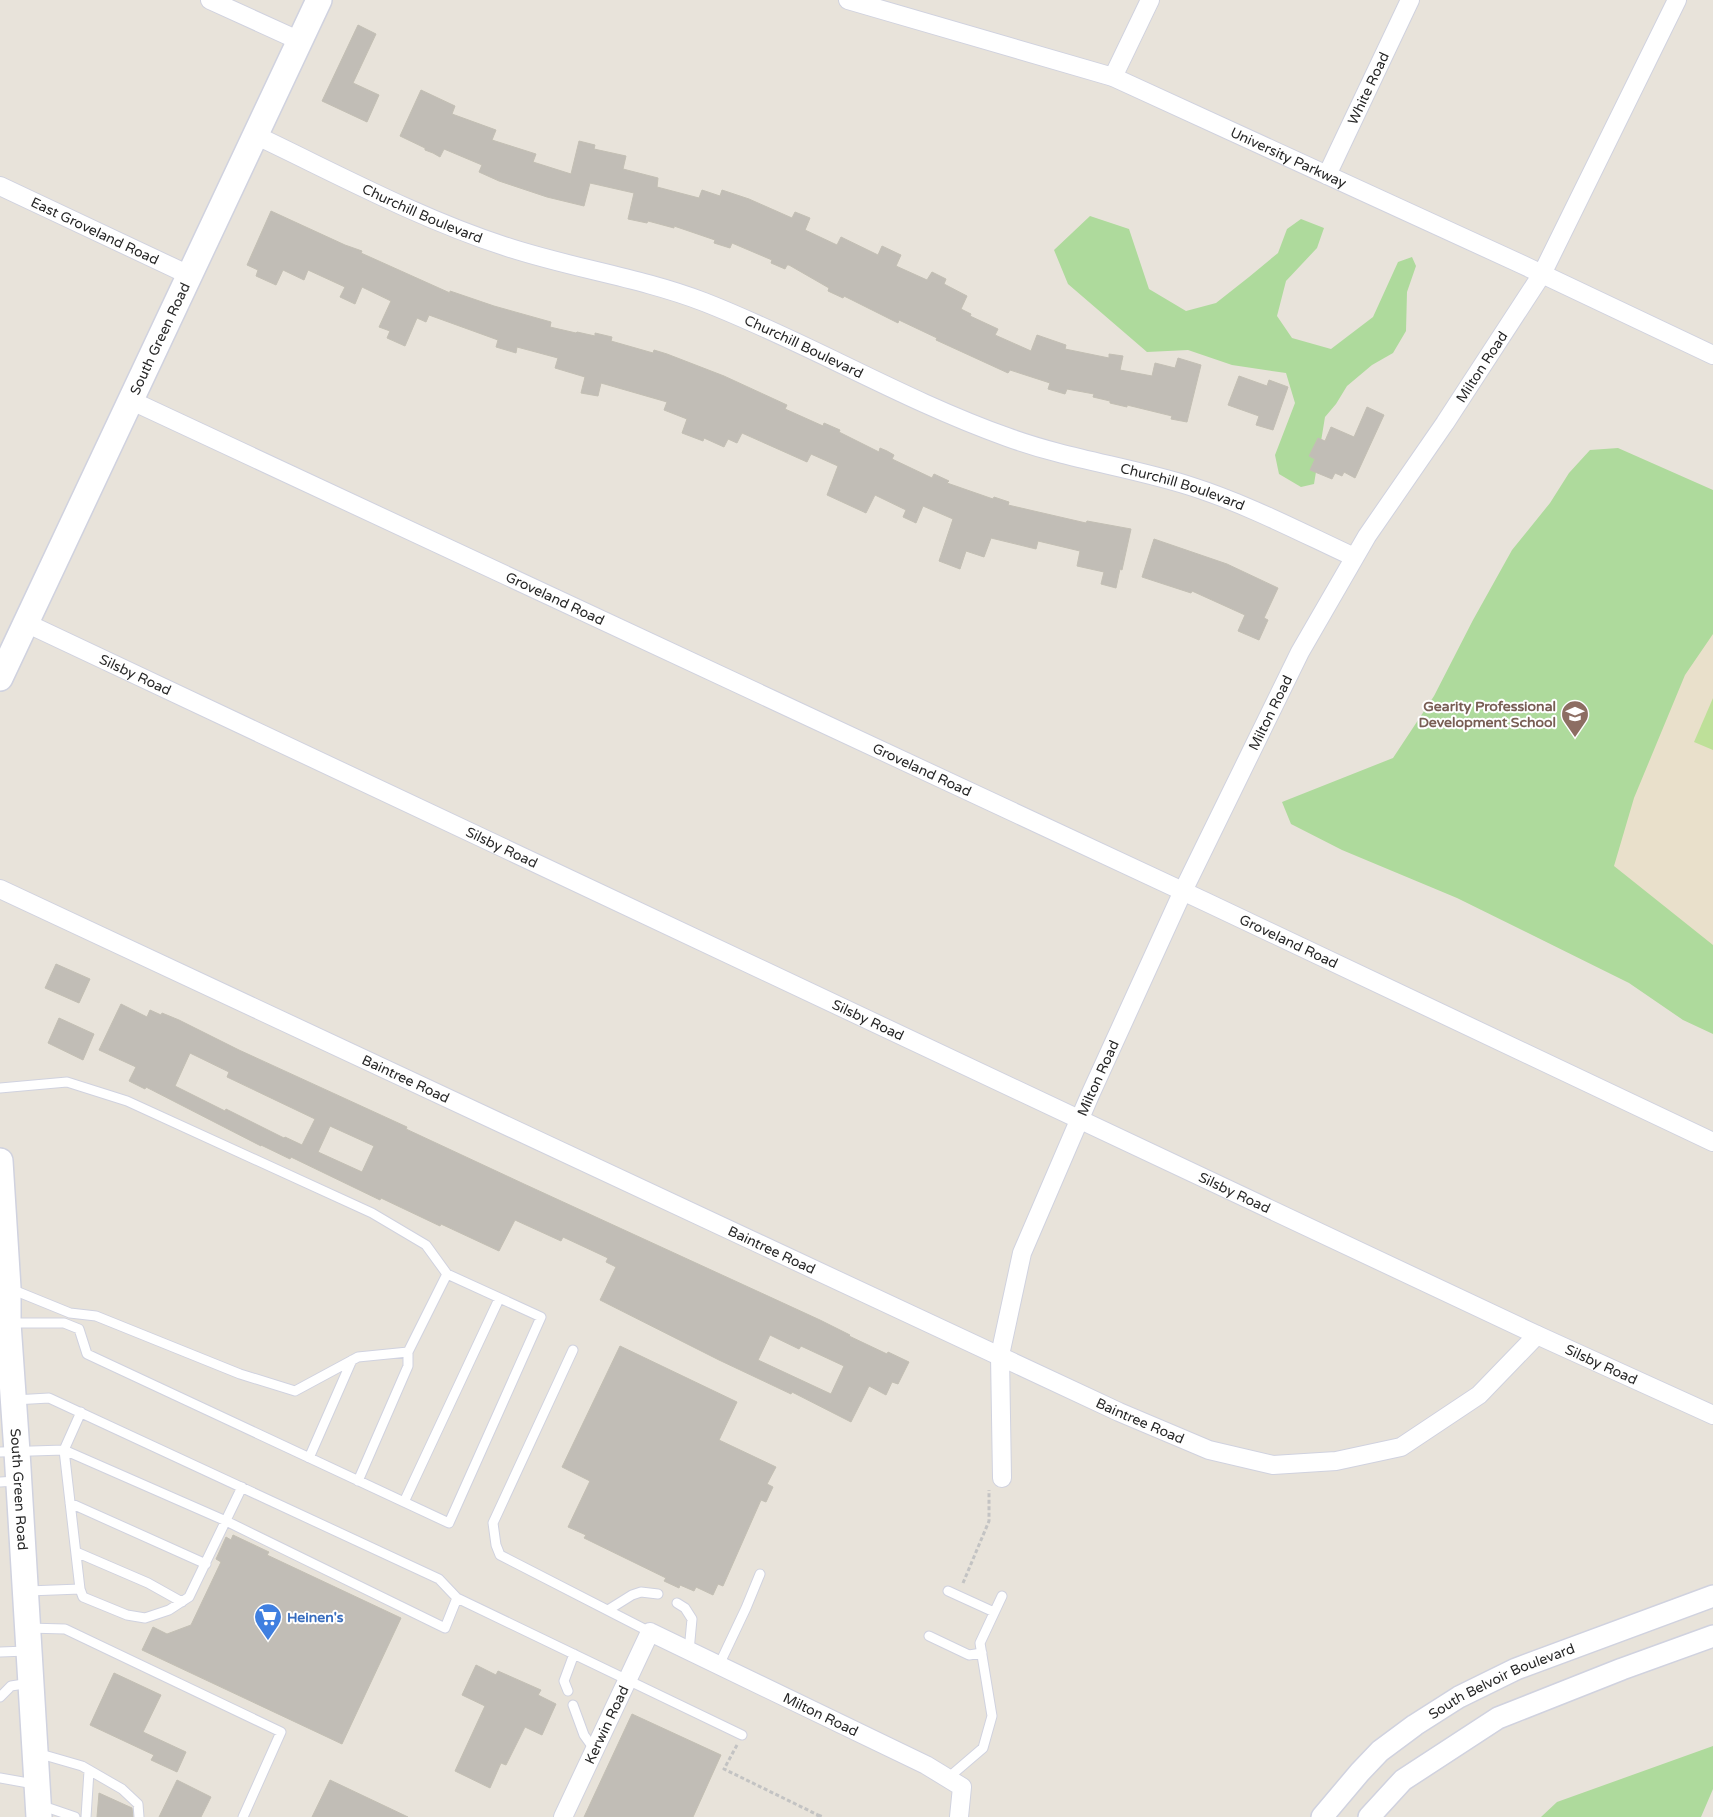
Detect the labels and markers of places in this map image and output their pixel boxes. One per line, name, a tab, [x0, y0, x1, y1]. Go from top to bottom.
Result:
place label: Gearity Professional Development School	[1419, 698, 1556, 731]
school or university icon: Gearity Professional Development School	[1560, 699, 1590, 738]
supermarket icon: Heinen's	[253, 1602, 283, 1641]
place label: Heinen's	[287, 1609, 344, 1626]

